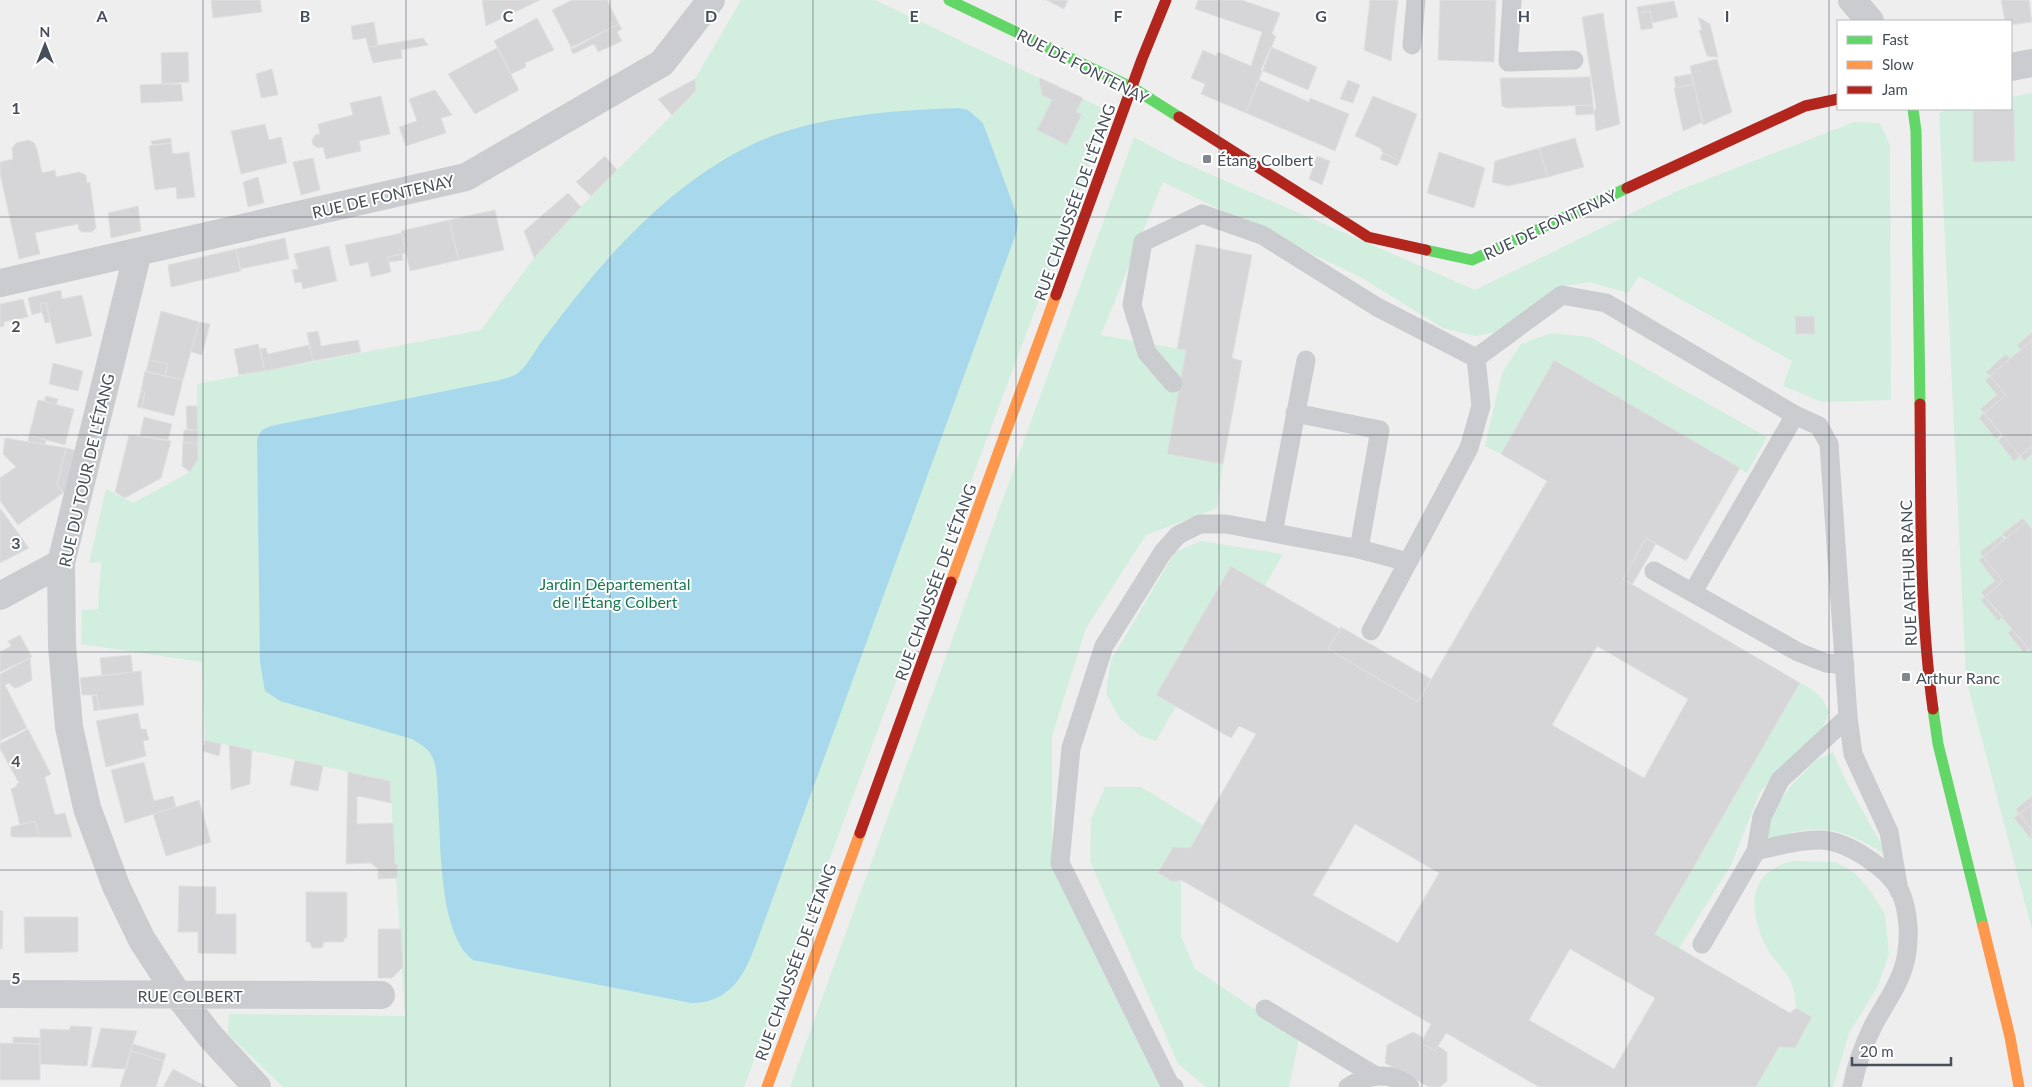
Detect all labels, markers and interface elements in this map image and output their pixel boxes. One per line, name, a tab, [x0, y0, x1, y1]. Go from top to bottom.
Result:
text: A	[95, 6, 108, 25]
text: B	[300, 6, 310, 25]
text: C	[503, 6, 514, 25]
text: D	[705, 6, 717, 25]
text: E	[909, 6, 919, 25]
text: F	[1113, 6, 1123, 25]
text: G	[1315, 6, 1327, 25]
text: H	[1518, 6, 1530, 25]
text: I	[1725, 6, 1729, 25]
north arrow	[20, 20, 70, 70]
legend	[1837, 20, 2012, 110]
text: N	[40, 23, 50, 40]
street label: RUE DE FONTENAY	[1014, 25, 1152, 107]
text: Fast	[1882, 30, 1909, 48]
text: Slow	[1882, 55, 1914, 73]
text: Jam	[1882, 80, 1908, 98]
text: 1	[11, 98, 21, 117]
street label: RUE CHAUSSÉE DE L'ÉTANG	[1030, 101, 1118, 303]
place label: Étang Colbert	[1217, 150, 1314, 169]
marker: Étang Colbert	[1201, 153, 1213, 165]
street label: RUE DE FONTENAY	[310, 170, 456, 222]
street label: RUE DE FONTENAY	[1480, 185, 1620, 263]
text: 2	[11, 316, 21, 335]
street label: RUE DU TOUR DE L'ÉTANG	[54, 371, 118, 569]
street label: RUE CHAUSSÉE DE L'ÉTANG	[891, 481, 979, 683]
street label: RUE ARTHUR RANC	[1896, 499, 1920, 646]
text: 3	[11, 533, 21, 552]
park label: Jardin Départemental de l'Étang Colbert	[539, 574, 691, 611]
place label: Arthur Ranc	[1916, 668, 2001, 687]
marker: Arthur Ranc	[1900, 671, 1912, 683]
text: 4	[11, 751, 21, 770]
street label: RUE CHAUSSÉE DE L'ÉTANG	[751, 861, 839, 1063]
text: 5	[11, 968, 21, 987]
street label: RUE COLBERT	[137, 986, 243, 1005]
scale bar	[1852, 1034, 1951, 1066]
text: 20 m	[1860, 1042, 1894, 1060]

